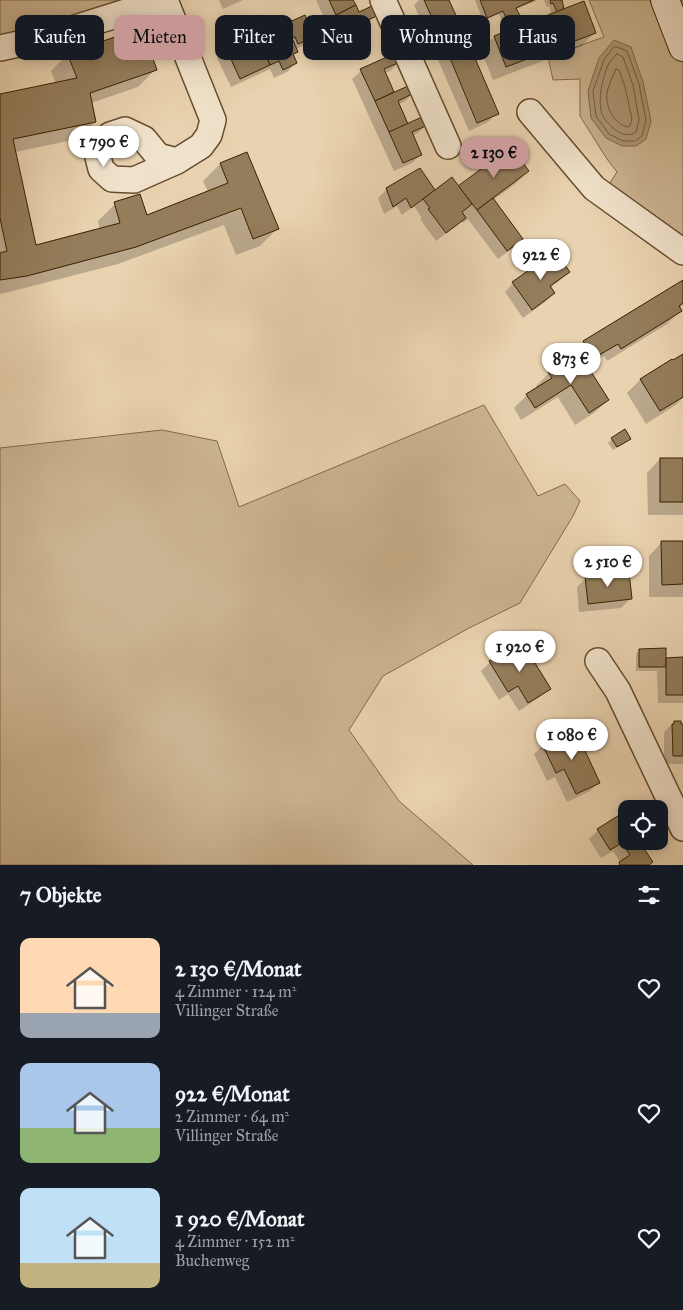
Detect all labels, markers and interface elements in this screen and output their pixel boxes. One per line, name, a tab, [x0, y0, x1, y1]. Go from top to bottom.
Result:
chip: Kaufen	[15, 15, 104, 60]
chip: Mieten	[114, 15, 205, 60]
chip: Filter	[215, 15, 293, 60]
chip: Neu	[303, 15, 371, 60]
chip: Wohnung	[381, 15, 490, 60]
chip: Haus	[500, 15, 575, 60]
pin: 1 790 €	[58, 126, 150, 168]
text: 1 790 €	[79, 132, 129, 151]
pin: 2 130 €	[448, 136, 540, 179]
text: 2 130 €	[471, 143, 517, 162]
pin: 922 €	[506, 238, 576, 281]
text: 922 €	[522, 245, 560, 264]
pin: 873 €	[536, 342, 606, 385]
text: 873 €	[553, 349, 589, 368]
pin: 2 510 €	[562, 546, 654, 588]
text: 2 510 €	[584, 552, 632, 571]
pin: 1 920 €	[474, 630, 566, 673]
text: 1 920 €	[496, 637, 544, 656]
pin: 1 080 €	[526, 718, 618, 761]
text: 1 080 €	[547, 725, 597, 744]
map controls	[618, 800, 668, 850]
button: locate	[618, 800, 668, 850]
icon: filters	[635, 881, 663, 909]
text: 7 Objekte	[20, 882, 102, 908]
text: 2 130 €/Monat	[175, 956, 302, 982]
icon: home	[60, 958, 120, 1018]
icon: heart	[635, 974, 663, 1002]
text: 4 Zimmer · 124 m²	[175, 982, 296, 1001]
text: Villinger Straße	[175, 1001, 278, 1020]
text: 922 €/Monat	[175, 1081, 290, 1107]
icon: home	[60, 1083, 120, 1143]
icon: heart	[635, 1099, 663, 1127]
text: 2 Zimmer · 64 m²	[175, 1107, 289, 1126]
text: Villinger Straße	[175, 1126, 278, 1145]
text: 1 920 €/Monat	[175, 1206, 304, 1232]
icon: home	[60, 1208, 120, 1268]
icon: heart	[635, 1224, 663, 1252]
text: 4 Zimmer · 152 m²	[175, 1232, 295, 1251]
text: Buchenweg	[175, 1251, 249, 1270]

